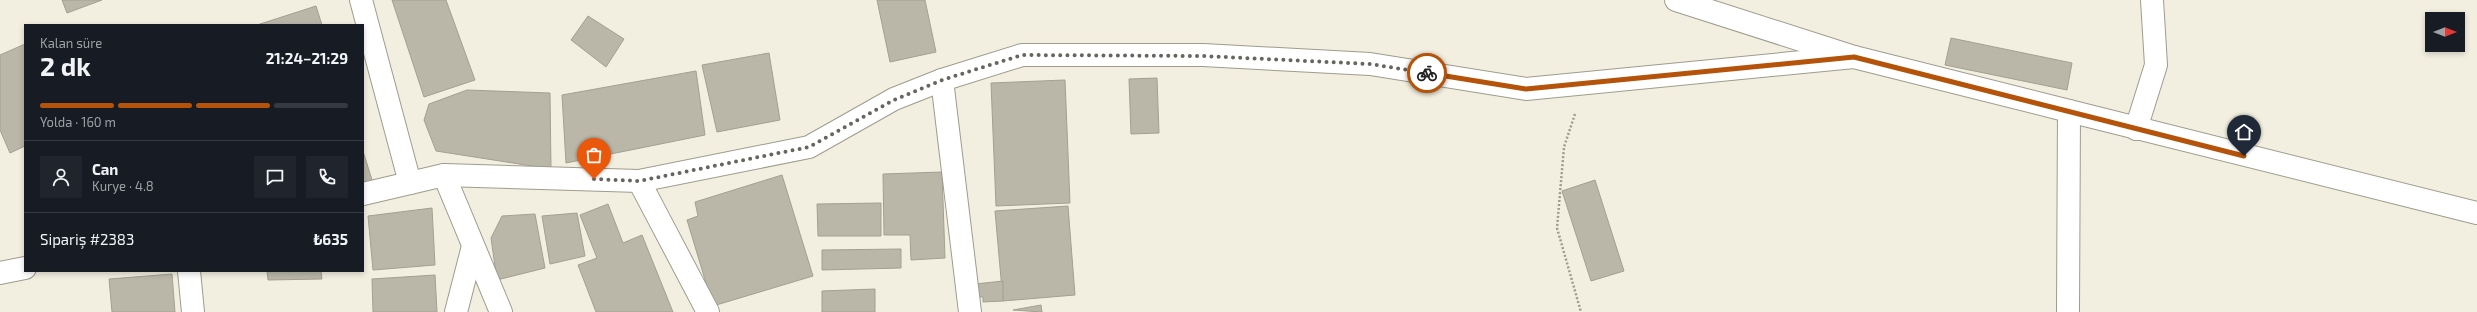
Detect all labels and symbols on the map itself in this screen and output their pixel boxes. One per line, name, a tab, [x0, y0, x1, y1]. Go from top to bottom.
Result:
north arrow	[2425, 12, 2465, 52]
courier	[1407, 53, 1447, 93]
pin	[2227, 115, 2261, 156]
pin	[577, 138, 611, 179]

